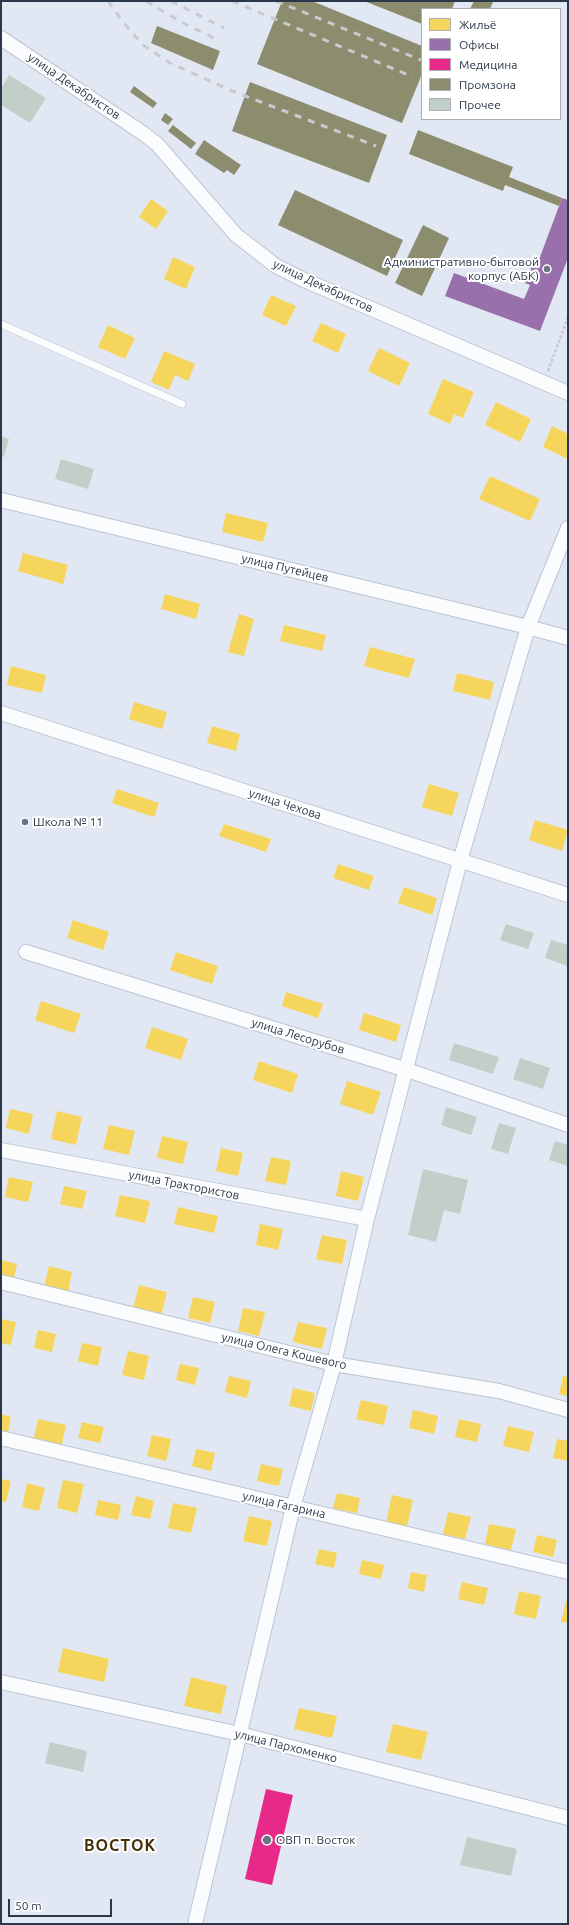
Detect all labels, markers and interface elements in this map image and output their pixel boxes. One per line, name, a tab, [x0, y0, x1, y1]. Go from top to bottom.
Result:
legend	[421, 8, 561, 120]
text: Жильё	[459, 18, 496, 31]
text: Офисы	[459, 38, 499, 51]
street label: улица Декабристов	[25, 50, 123, 122]
text: Медицина	[459, 58, 517, 71]
text: Промзона	[459, 78, 516, 91]
text: Прочее	[459, 98, 501, 111]
place label: Административно-бытовой корпус (АБК)	[384, 255, 539, 283]
street label: улица Декабристов	[271, 256, 375, 316]
marker: Административно-бытовой корпус (АБК)	[542, 264, 552, 274]
street label: улица Путейцев	[240, 551, 330, 585]
street label: улица Чехова	[247, 786, 323, 822]
place label: Школа № 11	[33, 815, 103, 829]
marker: Школа № 11	[20, 817, 30, 827]
street label: улица Лесорубов	[250, 1015, 346, 1057]
street label: улица Трактористов	[127, 1167, 241, 1203]
street label: улица Олега Кошевого	[220, 1330, 348, 1372]
street label: улица Гагарина	[241, 1488, 327, 1522]
street label: улица Пархоменко	[233, 1726, 339, 1766]
place label: ОВП п. Восток	[276, 1833, 355, 1847]
marker: ОВП п. Восток	[261, 1834, 273, 1846]
district label: ВОСТОК	[84, 1836, 156, 1856]
scale bar	[10, 1891, 114, 1917]
text: 50 m	[15, 1899, 42, 1912]

